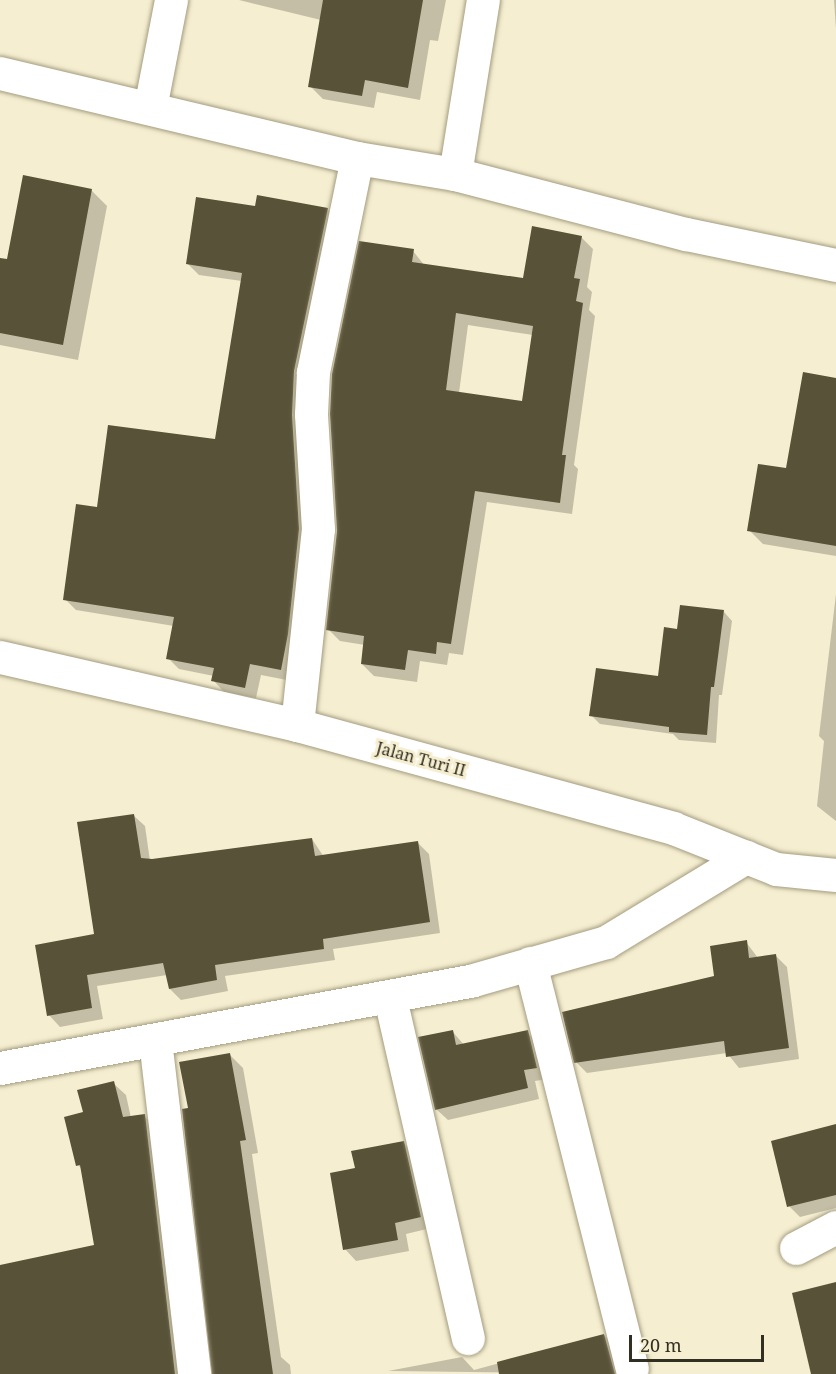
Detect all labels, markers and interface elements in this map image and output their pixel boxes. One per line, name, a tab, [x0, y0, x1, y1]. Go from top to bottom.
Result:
street label: Jalan Turi II	[374, 738, 468, 780]
scale bar	[632, 1323, 767, 1361]
text: 20 m	[640, 1333, 682, 1357]

